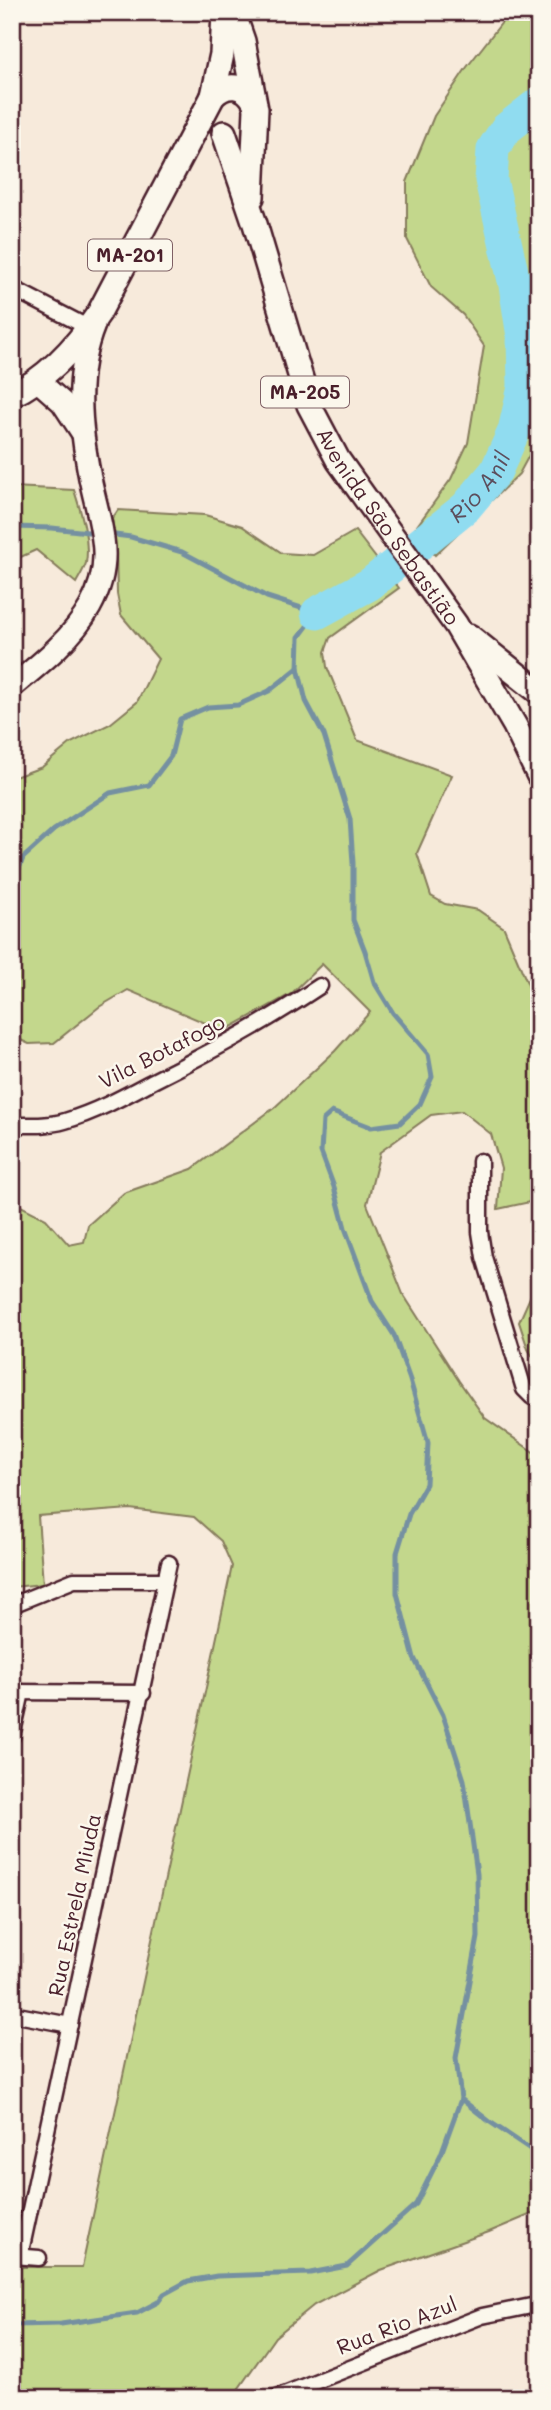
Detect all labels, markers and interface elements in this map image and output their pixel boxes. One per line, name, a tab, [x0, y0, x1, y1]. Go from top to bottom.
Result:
road number: MA-201	[88, 240, 172, 270]
road number: MA-205	[261, 376, 349, 408]
street label: Avenida São Sebastião	[311, 422, 467, 630]
water label: Rio Anil	[442, 446, 517, 529]
street label: Vila Botafogo	[94, 1007, 229, 1094]
street label: Rua Estrela Miuda	[41, 1811, 106, 1998]
street label: Rua Rio Azul	[332, 2289, 460, 2360]

